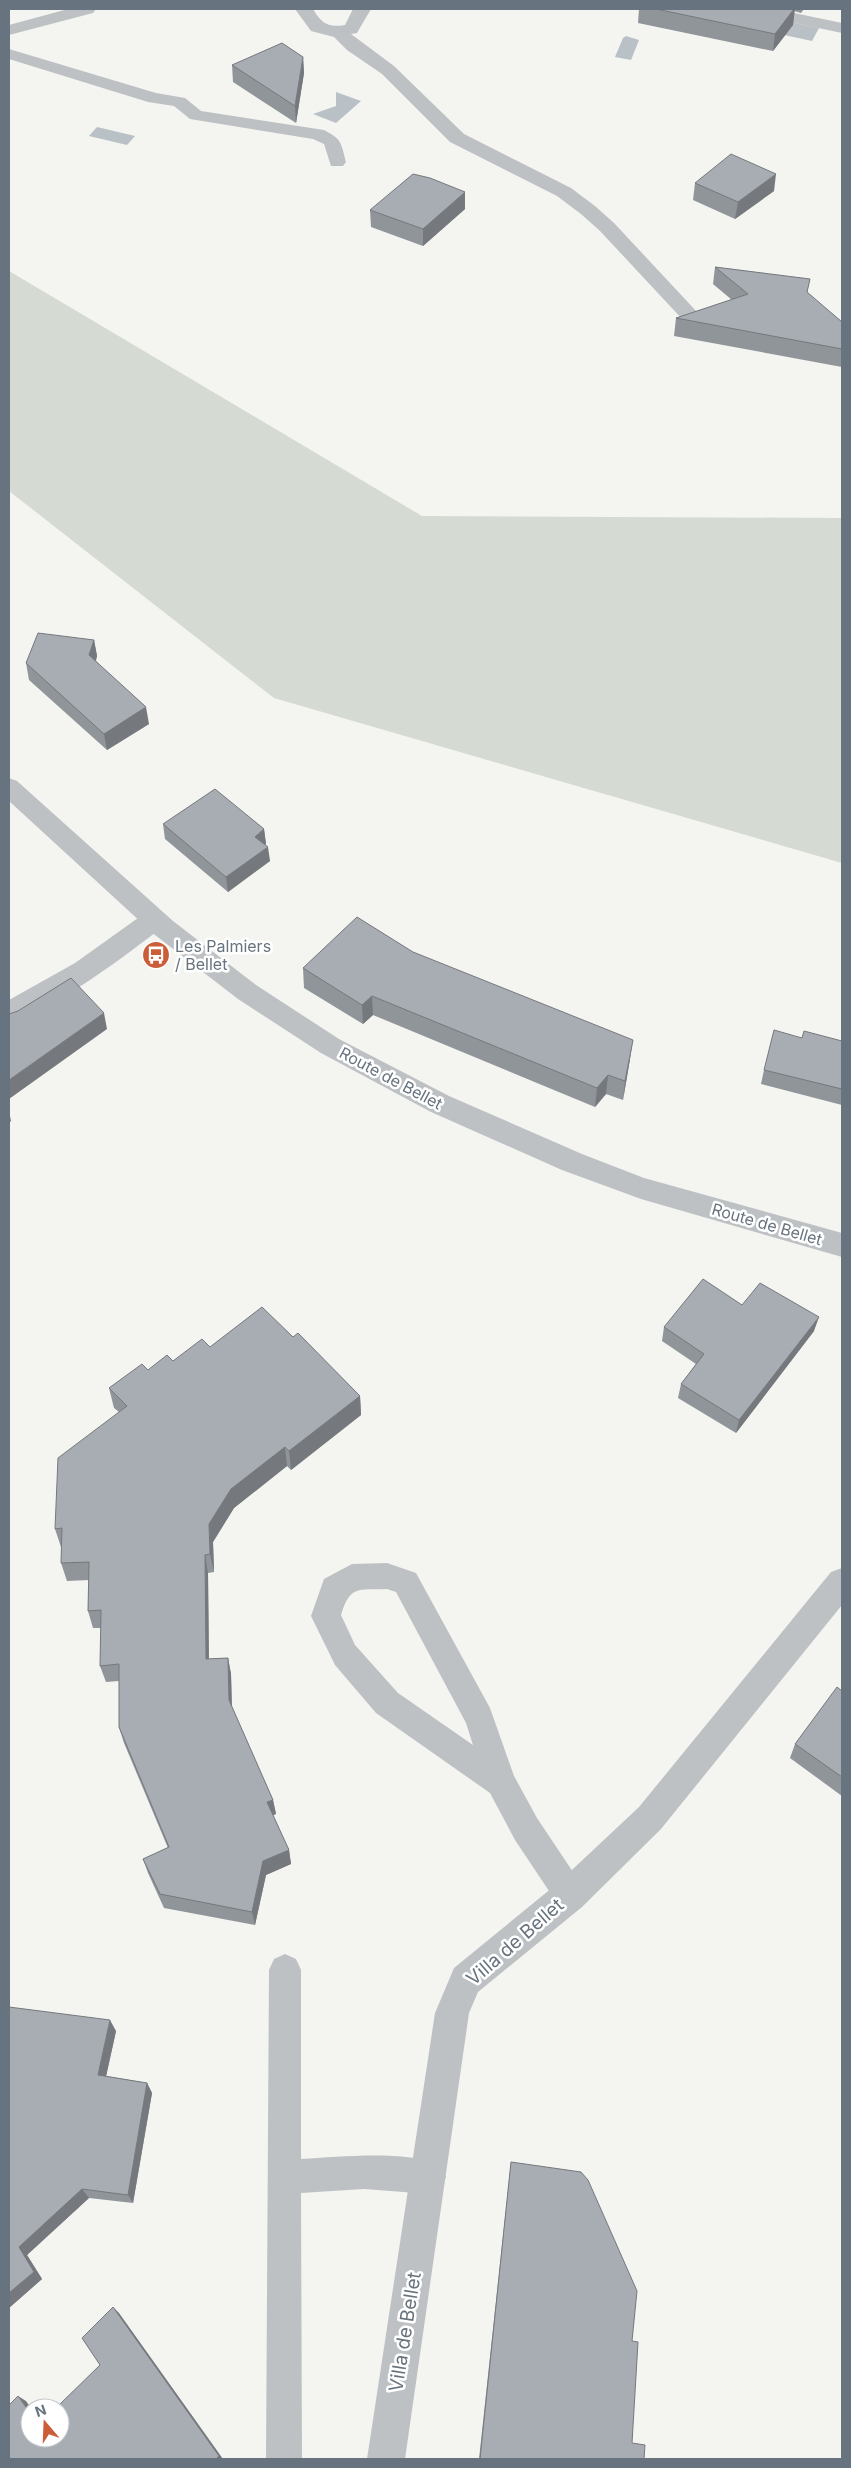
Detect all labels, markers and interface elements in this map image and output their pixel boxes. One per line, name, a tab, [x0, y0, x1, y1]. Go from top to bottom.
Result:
place label: Les Palmiers / Bellet	[175, 936, 271, 974]
bus stop icon: Les Palmiers / Bellet	[141, 940, 171, 970]
street label: Route de Bellet	[336, 1042, 446, 1114]
street label: Route de Bellet	[710, 1199, 824, 1249]
street label: Villa de Bellet	[462, 1894, 568, 1990]
street label: Villa de Bellet	[384, 2270, 426, 2394]
north arrow	[20, 2398, 70, 2448]
text: N	[33, 2400, 48, 2420]

